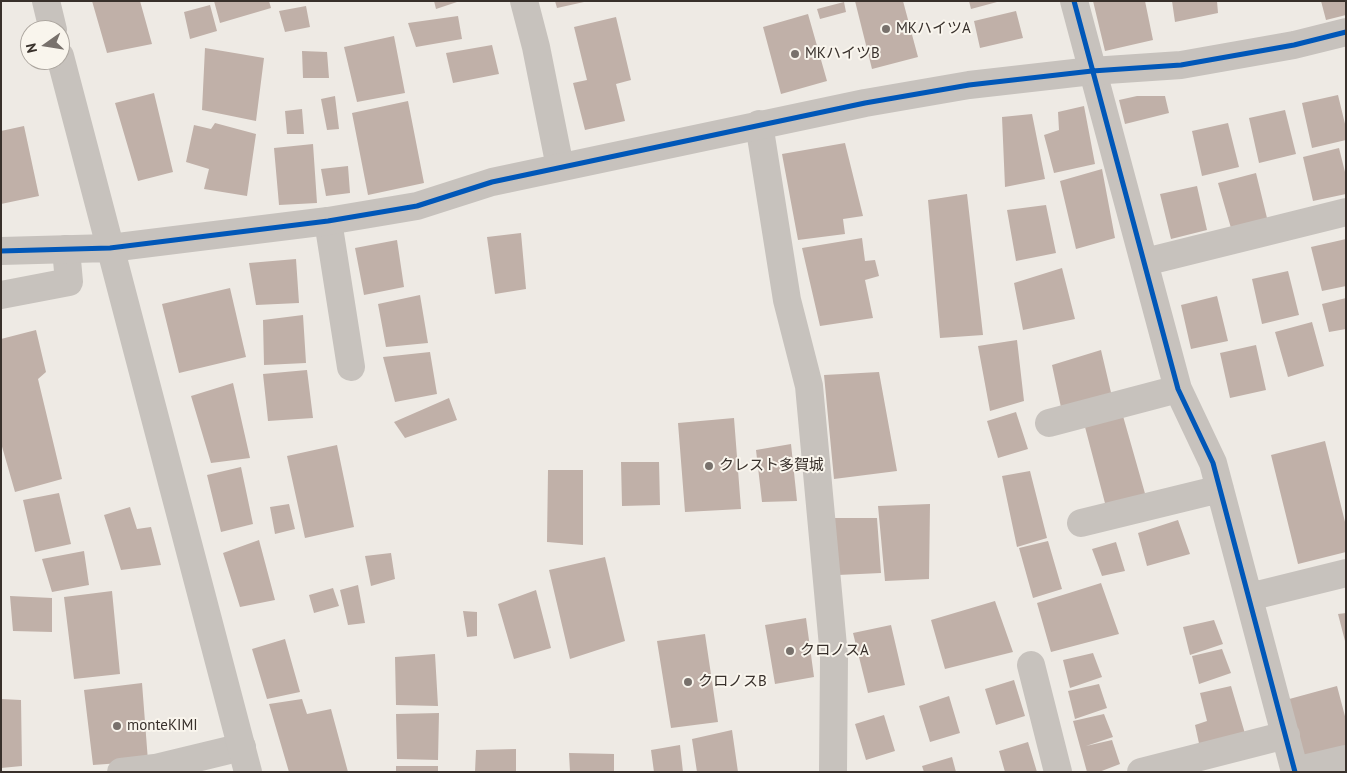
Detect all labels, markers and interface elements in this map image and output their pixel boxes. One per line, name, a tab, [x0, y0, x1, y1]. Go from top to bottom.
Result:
north arrow	[20, 20, 70, 70]
place label: MKハイツA	[896, 20, 971, 38]
marker: MKハイツA	[880, 23, 892, 35]
text: N	[22, 42, 41, 55]
place label: MKハイツB	[805, 45, 880, 63]
marker: MKハイツB	[789, 48, 801, 60]
place label: クレスト多賀城	[719, 457, 824, 475]
marker: クレスト多賀城	[703, 460, 715, 472]
place label: クロノスA	[800, 642, 869, 660]
marker: クロノスA	[784, 645, 796, 657]
place label: クロノスB	[698, 673, 767, 691]
marker: クロノスB	[682, 676, 694, 688]
place label: monteKIMI	[127, 717, 198, 735]
marker: monteKIMI	[111, 720, 123, 732]

